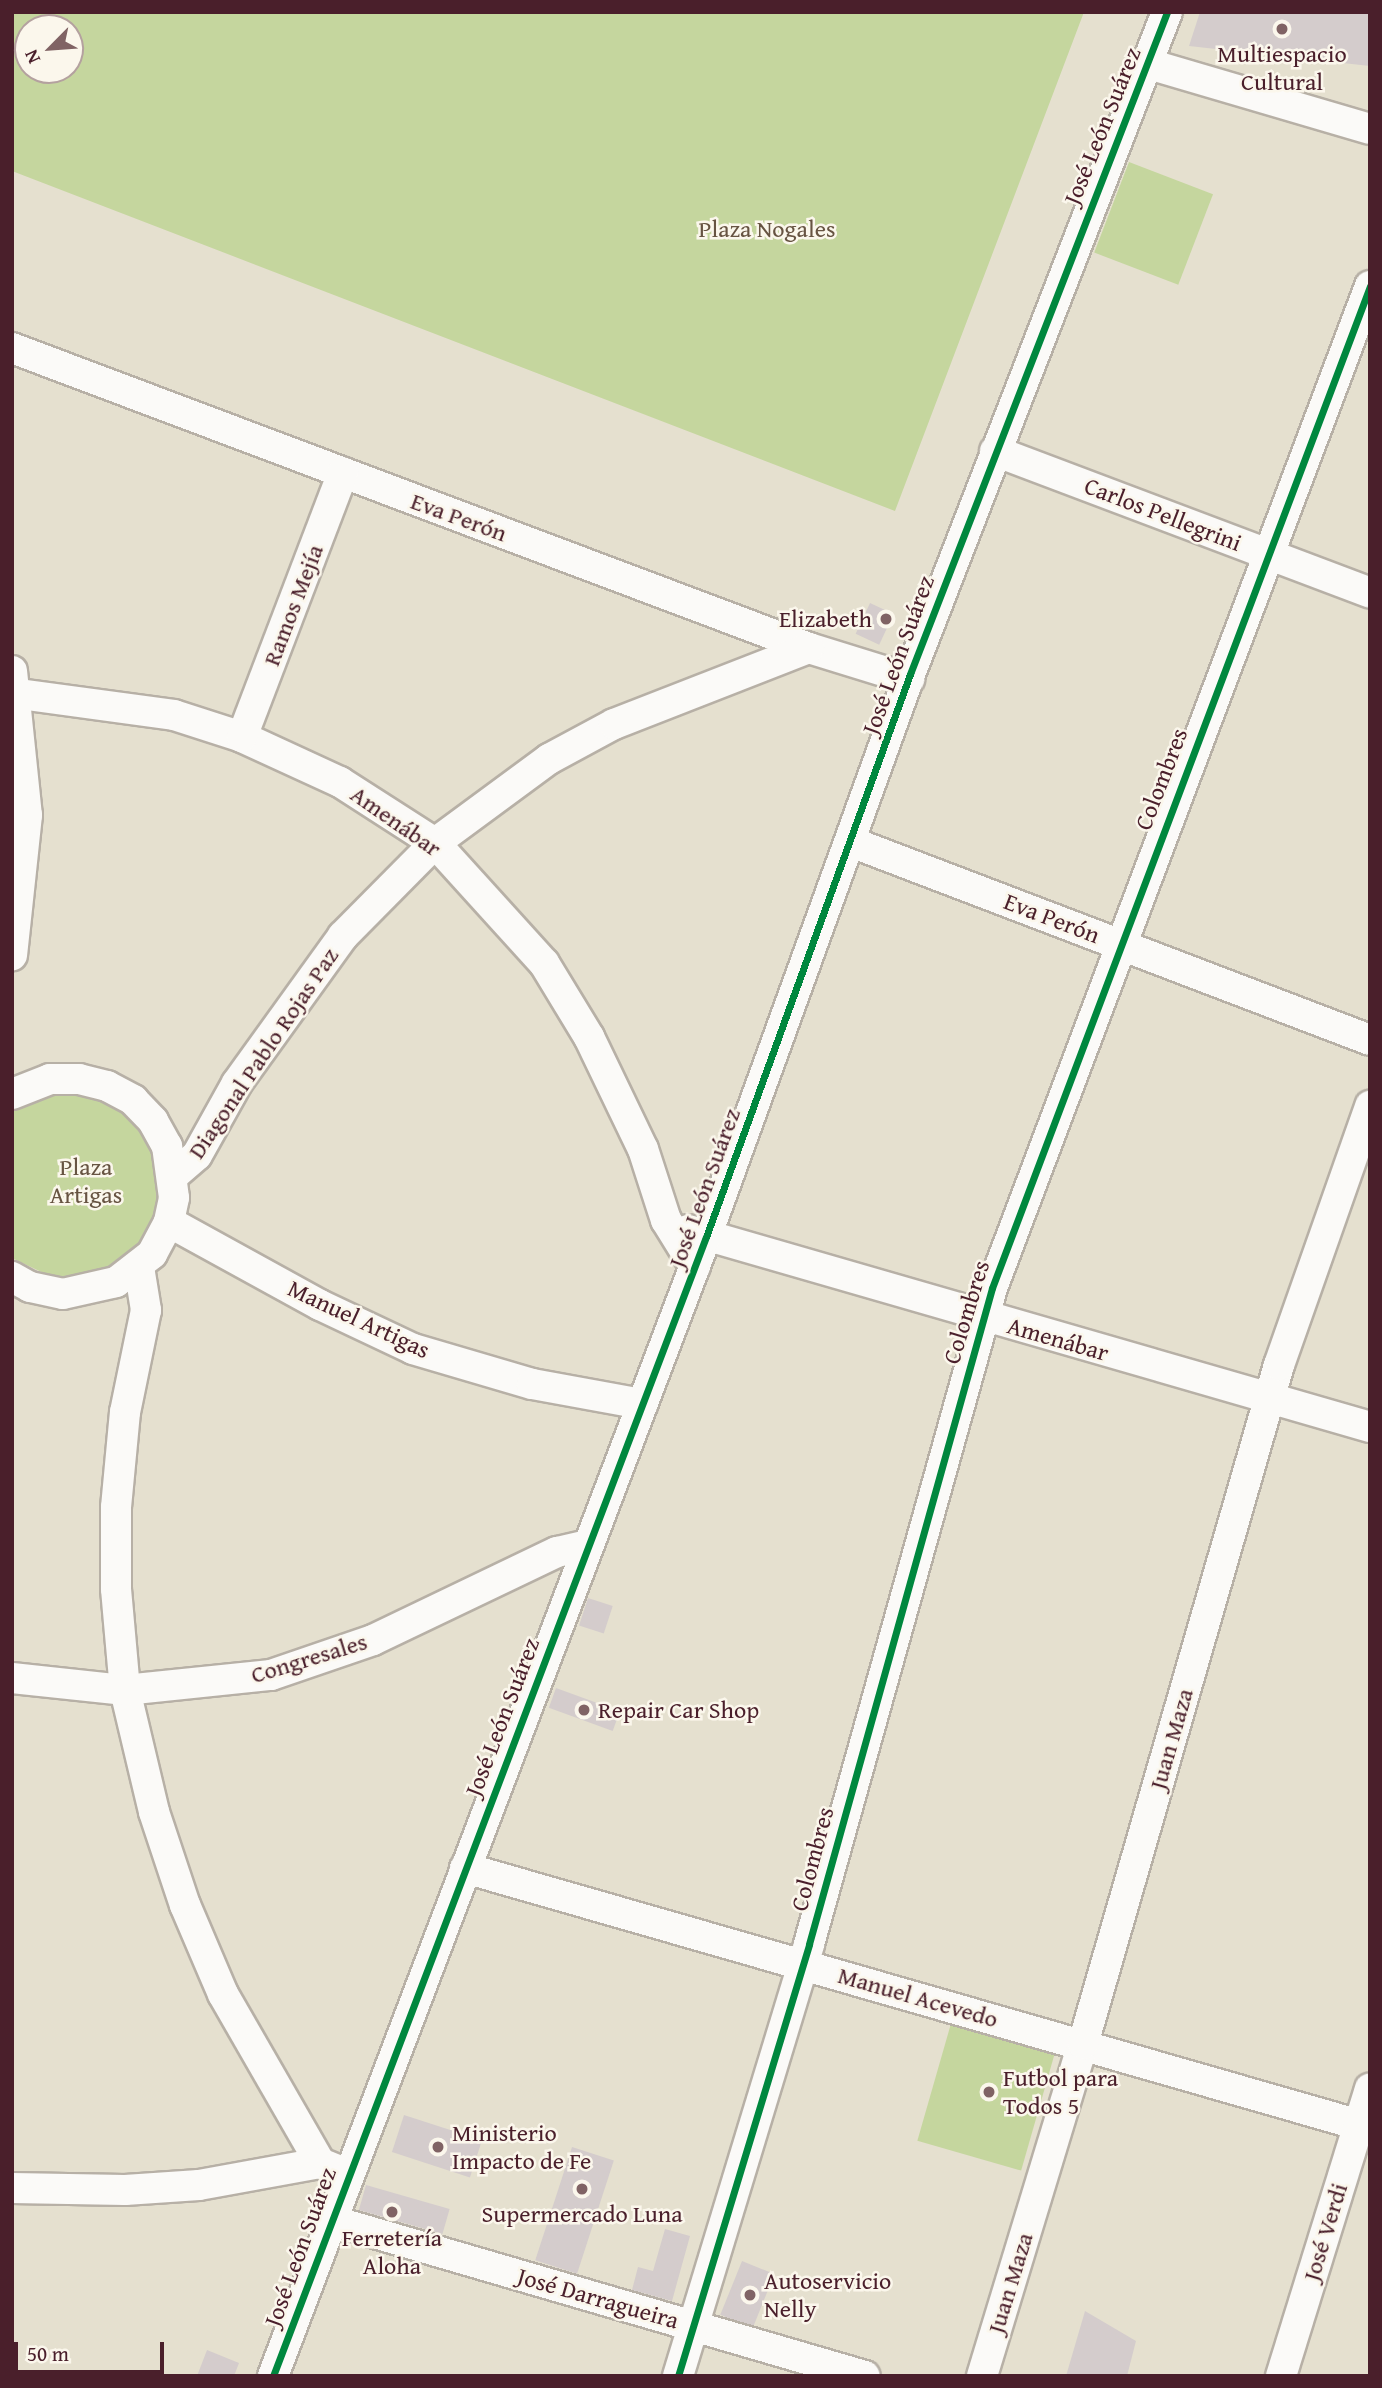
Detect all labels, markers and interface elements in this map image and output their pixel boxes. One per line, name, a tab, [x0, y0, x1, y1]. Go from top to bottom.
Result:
north arrow	[14, 14, 84, 84]
marker: Multiespacio Cultural	[1274, 21, 1290, 37]
place label: Multiespacio Cultural	[1217, 40, 1347, 96]
street label: José León Suárez	[1057, 43, 1147, 209]
text: N	[16, 45, 47, 69]
park label: Plaza Nogales	[699, 215, 835, 243]
street label: Carlos Pellegrini	[1080, 471, 1246, 557]
street label: Eva Perón	[407, 486, 511, 548]
street label: Ramos Mejía	[257, 540, 329, 670]
street label: José León Suárez	[856, 572, 940, 738]
place label: Elizabeth	[779, 605, 872, 633]
marker: Elizabeth	[878, 611, 894, 627]
street label: Colombres	[1128, 724, 1194, 834]
street label: Amenábar	[345, 779, 447, 863]
street label: Eva Perón	[1000, 887, 1104, 949]
street label: Diagonal Pablo Rojas Paz	[182, 942, 344, 1164]
street label: José León Suárez	[662, 1105, 746, 1271]
park label: Plaza Artigas	[50, 1153, 122, 1209]
street label: Colombres	[937, 1257, 995, 1367]
street label: Manuel Artigas	[283, 1274, 435, 1364]
street label: Amenábar	[1004, 1311, 1112, 1367]
street label: Congresales	[247, 1627, 371, 1689]
street label: José León Suárez	[459, 1634, 545, 1800]
street label: Juan Maza	[1143, 1685, 1199, 1793]
place label: Repair Car Shop	[598, 1696, 759, 1724]
marker: Repair Car Shop	[576, 1702, 592, 1718]
street label: Colombres	[784, 1804, 840, 1914]
street label: Manuel Acevedo	[835, 1960, 1001, 2034]
place label: Futbol para Todos 5	[1003, 2064, 1118, 2120]
marker: Futbol para Todos 5	[981, 2084, 997, 2100]
place label: Ministerio Impacto de Fe	[452, 2119, 591, 2175]
marker: Ministerio Impacto de Fe	[430, 2139, 446, 2155]
street label: José León Suárez	[258, 2164, 342, 2330]
street label: José Verdi	[1297, 2180, 1353, 2284]
marker: Supermercado Luna	[574, 2181, 590, 2197]
place label: Supermercado Luna	[481, 2200, 683, 2228]
marker: Ferretería Aloha	[384, 2204, 400, 2220]
place label: Ferretería Aloha	[342, 2224, 442, 2280]
street label: Juan Maza	[981, 2229, 1039, 2337]
street label: José Darragueira	[514, 2261, 682, 2335]
place label: Autoservicio Nelly	[764, 2267, 891, 2323]
marker: Autoservicio Nelly	[742, 2287, 758, 2303]
scale bar	[18, 2328, 168, 2372]
text: 50 m	[27, 2338, 69, 2369]

